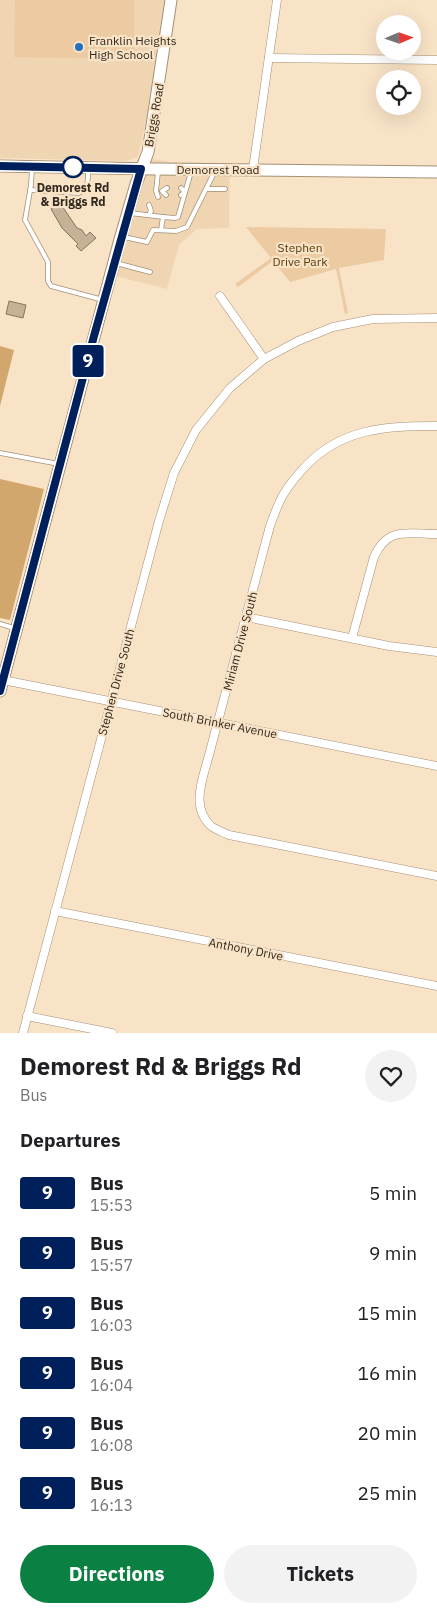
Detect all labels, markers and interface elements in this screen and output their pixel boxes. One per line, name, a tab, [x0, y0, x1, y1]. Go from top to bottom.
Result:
north arrow	[376, 15, 421, 60]
map controls	[376, 15, 421, 115]
place label: Franklin Heights High School	[89, 33, 177, 62]
marker: Franklin Heights High School	[73, 41, 85, 53]
button: locate	[376, 70, 421, 115]
street label: Briggs Road	[141, 82, 167, 148]
marker: Demorest Rd & Briggs Rd	[62, 156, 84, 178]
street label: Demorest Road	[176, 162, 260, 177]
place label: Demorest Rd & Briggs Rd	[37, 180, 109, 209]
park label: Stephen Drive Park	[273, 240, 328, 269]
line badge: 9	[72, 345, 104, 377]
text: 9	[83, 349, 93, 372]
street label: Miriam Drive South	[220, 590, 260, 692]
street label: Stephen Drive South	[95, 627, 137, 737]
street label: South Brinker Avenue	[161, 705, 279, 742]
street label: Anthony Drive	[207, 934, 285, 964]
text: Demorest Rd & Briggs Rd	[20, 1050, 301, 1082]
button: heart	[365, 1050, 417, 1102]
text: Bus	[20, 1085, 47, 1105]
text: Departures	[20, 1128, 120, 1152]
text: Bus	[90, 1171, 124, 1195]
text: 9	[42, 1181, 53, 1204]
text: 5 min	[369, 1181, 417, 1205]
text: 15:53	[90, 1195, 133, 1215]
text: Bus	[90, 1231, 124, 1255]
text: 9	[42, 1241, 53, 1264]
text: 9 min	[369, 1241, 417, 1265]
text: 15:57	[90, 1255, 133, 1275]
text: Bus	[90, 1291, 124, 1315]
text: 9	[42, 1301, 53, 1324]
text: 15 min	[358, 1301, 417, 1325]
text: 16:03	[90, 1315, 133, 1335]
text: Bus	[90, 1351, 124, 1375]
text: 9	[42, 1361, 53, 1384]
text: 16 min	[358, 1361, 417, 1385]
text: 16:04	[90, 1375, 133, 1395]
text: Bus	[90, 1411, 124, 1435]
text: 9	[42, 1421, 53, 1444]
text: 20 min	[358, 1421, 417, 1445]
text: 16:08	[90, 1435, 133, 1455]
text: Bus	[90, 1471, 124, 1495]
text: 9	[42, 1481, 53, 1504]
text: 25 min	[358, 1481, 417, 1505]
text: 16:13	[90, 1495, 133, 1515]
button: Directions	[20, 1545, 214, 1603]
button: Tickets	[224, 1545, 417, 1603]

